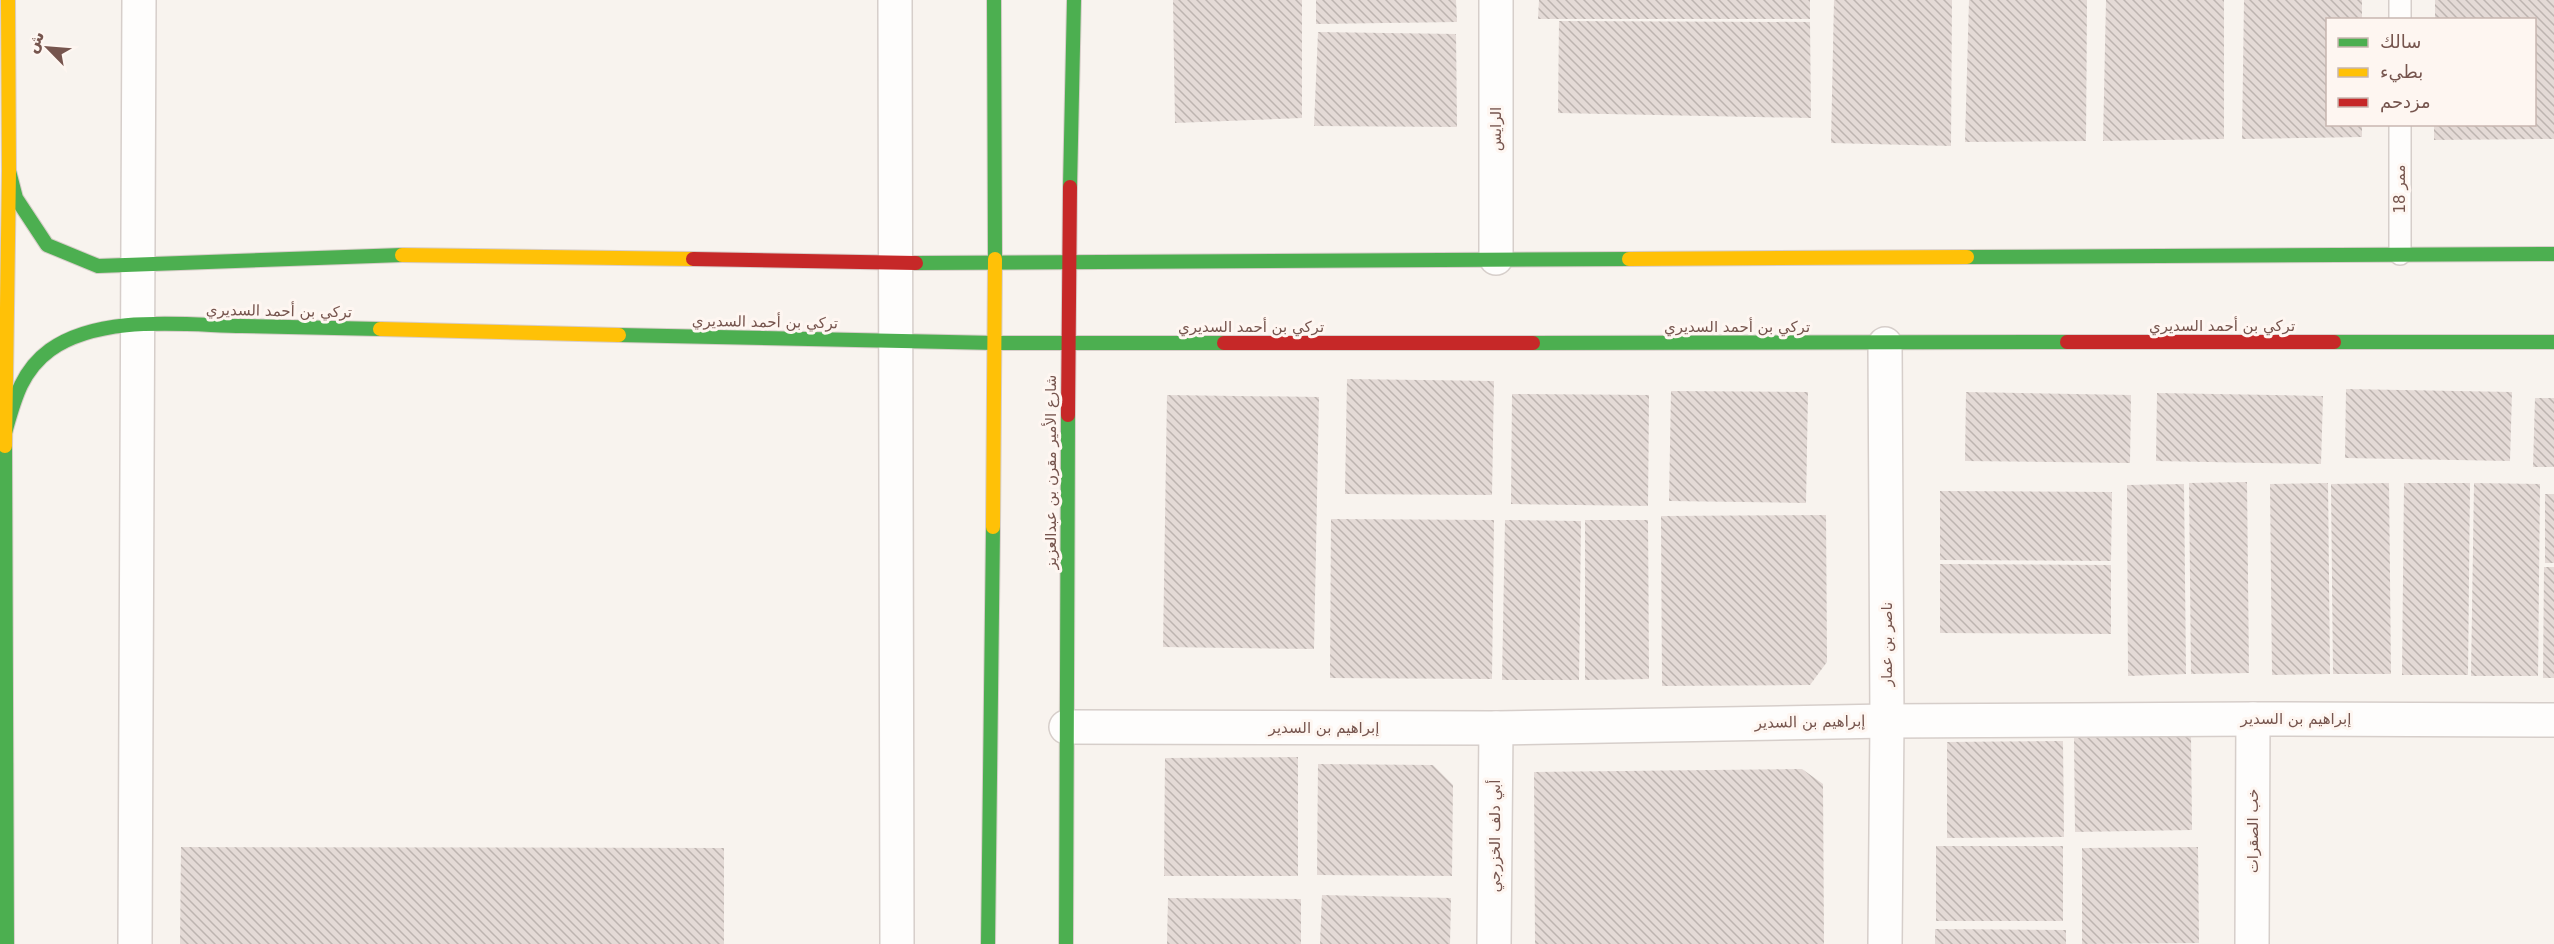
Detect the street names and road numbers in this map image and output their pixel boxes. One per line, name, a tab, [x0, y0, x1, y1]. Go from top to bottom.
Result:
street label: الرايس	[1487, 107, 1505, 151]
street label: ممر 18	[2391, 165, 2409, 213]
street label: تركي بن أحمد السديري	[206, 300, 352, 322]
street label: تركي بن أحمد السديري	[692, 311, 838, 333]
street label: تركي بن أحمد السديري	[2149, 316, 2295, 336]
street label: تركي بن أحمد السديري	[1178, 317, 1324, 337]
street label: تركي بن أحمد السديري	[1664, 317, 1810, 337]
street label: شارع الأمير مقرن بن عبدالعزيز	[1041, 375, 1060, 570]
street label: ناصر بن عمار	[1878, 602, 1896, 687]
street label: إبراهيم بن السدير	[2240, 710, 2351, 728]
street label: إبراهيم بن السدير	[1753, 712, 1866, 732]
street label: إبراهيم بن السدير	[1268, 719, 1379, 737]
street label: أبي دلف الخزرجي	[1485, 780, 1505, 892]
street label: خب الصقرات	[2244, 789, 2262, 873]

